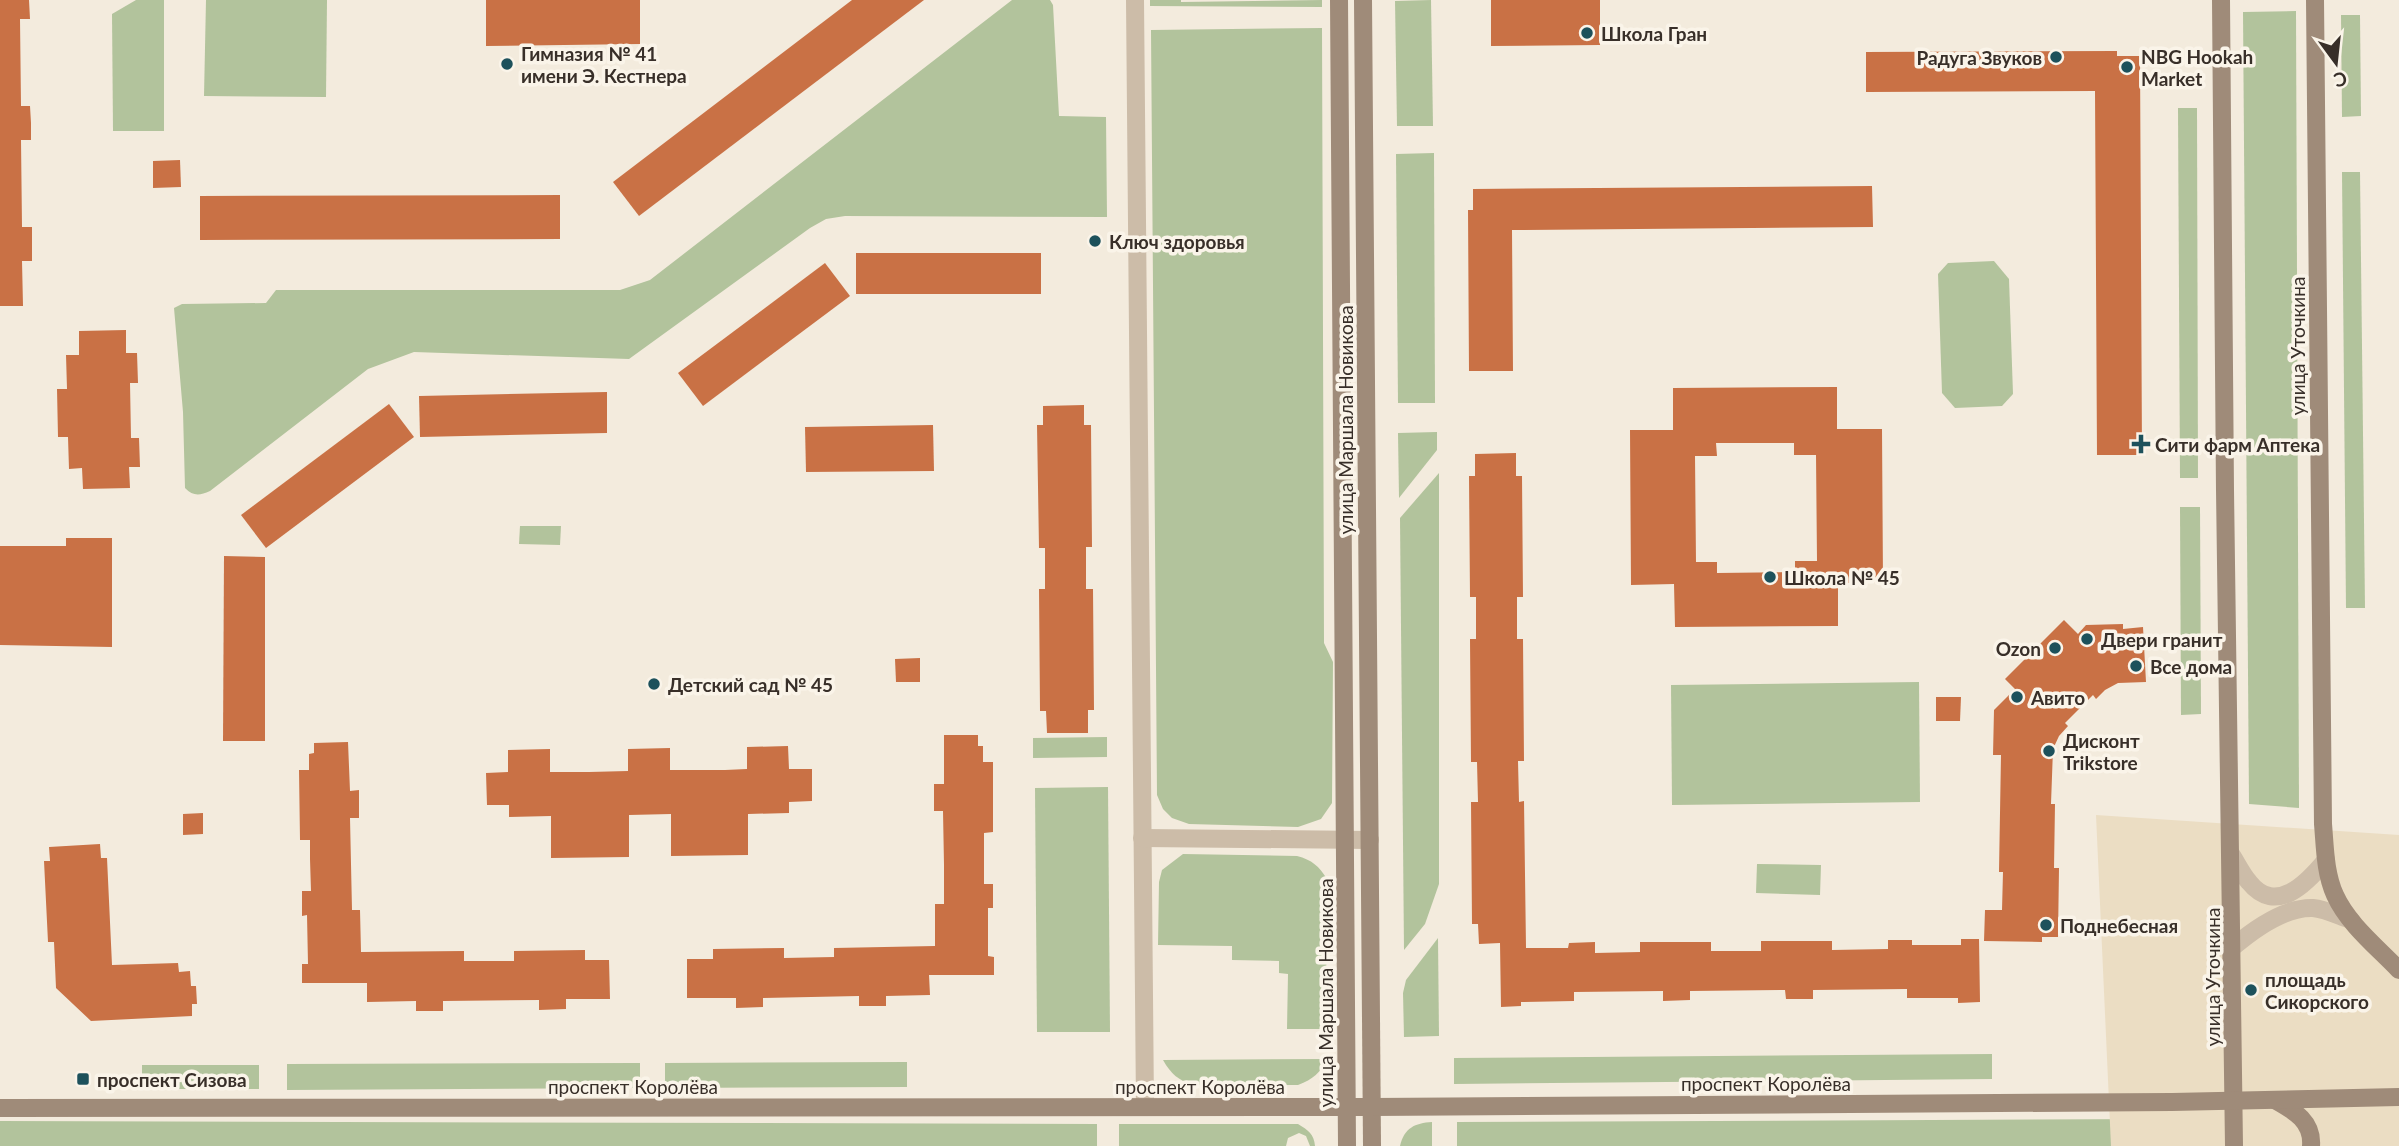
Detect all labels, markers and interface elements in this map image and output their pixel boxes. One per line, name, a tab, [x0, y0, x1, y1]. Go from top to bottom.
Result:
place label: Школа Гран	[1601, 22, 1707, 45]
marker: Школа Гран	[1579, 25, 1595, 41]
north arrow	[2301, 28, 2371, 98]
place label: Гимназия № 41 имени Э. Кестнера	[521, 42, 687, 87]
place label: NBG Hookah Market	[2141, 45, 2253, 90]
place label: Радуга Звуков	[1917, 46, 2042, 69]
marker: Радуга Звуков	[2048, 49, 2064, 65]
marker: Гимназия № 41 имени Э. Кестнера	[499, 56, 515, 72]
marker: NBG Hookah Market	[2119, 59, 2135, 75]
text: С	[2331, 67, 2350, 93]
place label: Ключ здоровья	[1109, 230, 1245, 253]
marker: Ключ здоровья	[1087, 233, 1103, 249]
street label: улица Уточкина	[2286, 277, 2309, 415]
street label: улица Маршала Новикова	[1334, 305, 1357, 535]
place label: Сити фарм Аптека	[2155, 433, 2320, 456]
marker: Сити фарм Аптека	[2133, 436, 2149, 452]
place label: Школа № 45	[1784, 566, 1900, 589]
marker: Школа № 45	[1762, 569, 1778, 585]
place label: Двери гранит	[2101, 628, 2223, 651]
marker: Двери гранит	[2079, 631, 2095, 647]
place label: Ozon	[1996, 637, 2041, 660]
marker: Ozon	[2047, 640, 2063, 656]
place label: Все дома	[2150, 655, 2232, 678]
marker: Все дома	[2128, 658, 2144, 674]
place label: Детский сад № 45	[668, 673, 833, 696]
marker: Детский сад № 45	[646, 676, 662, 692]
place label: Авито	[2030, 686, 2085, 709]
marker: Авито	[2009, 689, 2025, 705]
place label: Дисконт Trikstore	[2063, 729, 2140, 774]
marker: Дисконт Trikstore	[2041, 743, 2057, 759]
street label: улица Маршала Новикова	[1314, 878, 1337, 1108]
street label: улица Уточкина	[2201, 908, 2224, 1046]
place label: Поднебесная	[2060, 914, 2178, 937]
marker: Поднебесная	[2038, 917, 2054, 933]
place label: площадь Сикорского	[2265, 968, 2369, 1013]
marker: площадь Сикорского	[2243, 982, 2259, 998]
place label: проспект Сизова	[97, 1068, 247, 1091]
marker: проспект Сизова	[75, 1071, 91, 1087]
street label: проспект Королёва	[1681, 1072, 1851, 1095]
street label: проспект Королёва	[548, 1075, 718, 1098]
street label: проспект Королёва	[1115, 1075, 1285, 1098]

